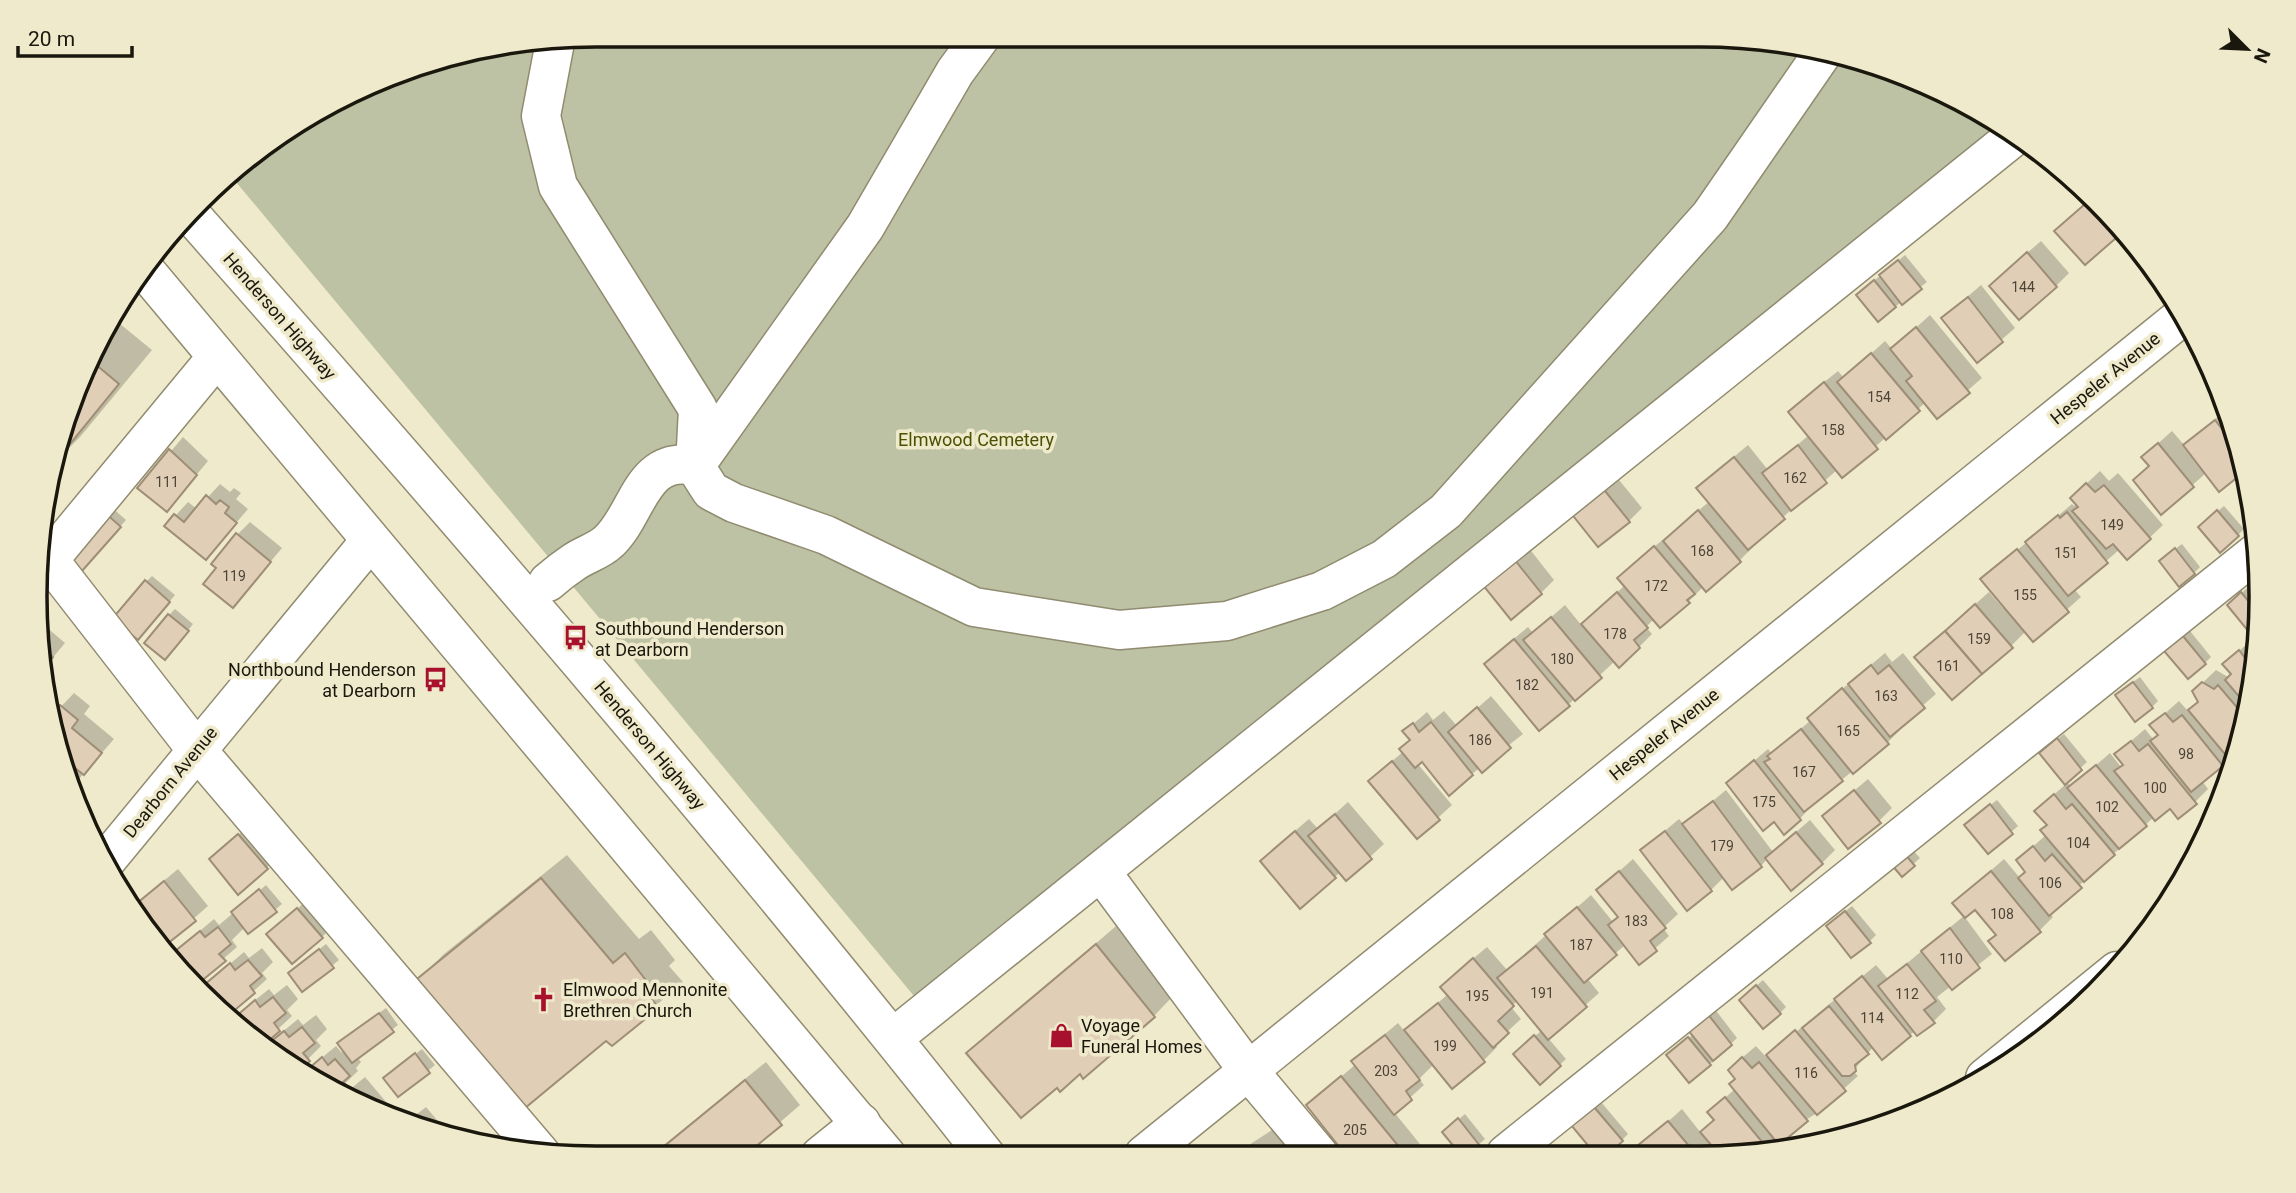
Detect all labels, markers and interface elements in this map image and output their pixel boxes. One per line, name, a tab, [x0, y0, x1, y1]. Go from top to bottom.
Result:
scale bar	[18, 14, 131, 58]
north arrow	[2212, 14, 2282, 84]
text: 20 m	[28, 27, 75, 51]
text: N	[2249, 45, 2275, 67]
street label: Henderson Highway	[219, 248, 341, 384]
house number: 144	[2011, 279, 2035, 295]
street label: Hespeler Avenue	[2046, 327, 2164, 429]
house number: 154	[1867, 389, 1891, 405]
house number: 158	[1821, 422, 1845, 438]
park label: Elmwood Cemetery	[898, 429, 1054, 450]
house number: 162	[1783, 470, 1807, 486]
house number: 111	[155, 474, 179, 490]
house number: 149	[2100, 517, 2124, 533]
house number: 168	[1690, 543, 1714, 559]
house number: 151	[2054, 545, 2078, 561]
house number: 119	[222, 568, 246, 584]
house number: 172	[1644, 578, 1668, 594]
house number: 155	[2013, 587, 2037, 603]
place label: Southbound Henderson at Dearborn	[595, 618, 784, 660]
bus stop icon: Southbound Henderson at Dearborn	[561, 624, 589, 652]
house number: 178	[1603, 626, 1627, 642]
house number: 159	[1967, 631, 1991, 647]
house number: 180	[1550, 651, 1574, 667]
house number: 161	[1936, 658, 1960, 674]
place label: Northbound Henderson at Dearborn	[228, 659, 416, 701]
bus stop icon: Northbound Henderson at Dearborn	[422, 665, 450, 693]
street label: Henderson Highway	[590, 677, 710, 814]
house number: 182	[1515, 677, 1539, 693]
street label: Hespeler Avenue	[1605, 683, 1723, 785]
house number: 163	[1874, 688, 1898, 704]
street label: Dearborn Avenue	[119, 722, 221, 842]
house number: 165	[1836, 723, 1860, 739]
house number: 186	[1468, 732, 1492, 748]
house number: 98	[2178, 746, 2194, 762]
house number: 167	[1792, 764, 1816, 780]
house number: 100	[2143, 780, 2167, 796]
house number: 175	[1752, 794, 1776, 810]
house number: 102	[2095, 799, 2119, 815]
house number: 104	[2066, 835, 2090, 851]
house number: 179	[1710, 838, 1734, 854]
house number: 106	[2038, 875, 2062, 891]
house number: 108	[1990, 906, 2014, 922]
house number: 183	[1624, 913, 1648, 929]
house number: 187	[1569, 937, 1593, 953]
house number: 110	[1939, 951, 1963, 967]
place label: Elmwood Mennonite Brethren Church	[563, 979, 727, 1021]
church icon: Elmwood Mennonite Brethren Church	[529, 985, 557, 1013]
house number: 191	[1530, 985, 1554, 1001]
house number: 112	[1895, 986, 1919, 1002]
house number: 195	[1465, 988, 1489, 1004]
house number: 114	[1860, 1010, 1884, 1026]
place label: Voyage Funeral Homes	[1081, 1015, 1202, 1057]
shop icon: Voyage Funeral Homes	[1047, 1021, 1075, 1049]
house number: 199	[1433, 1038, 1457, 1054]
house number: 203	[1374, 1063, 1398, 1079]
house number: 116	[1794, 1065, 1818, 1081]
house number: 205	[1343, 1122, 1367, 1138]

